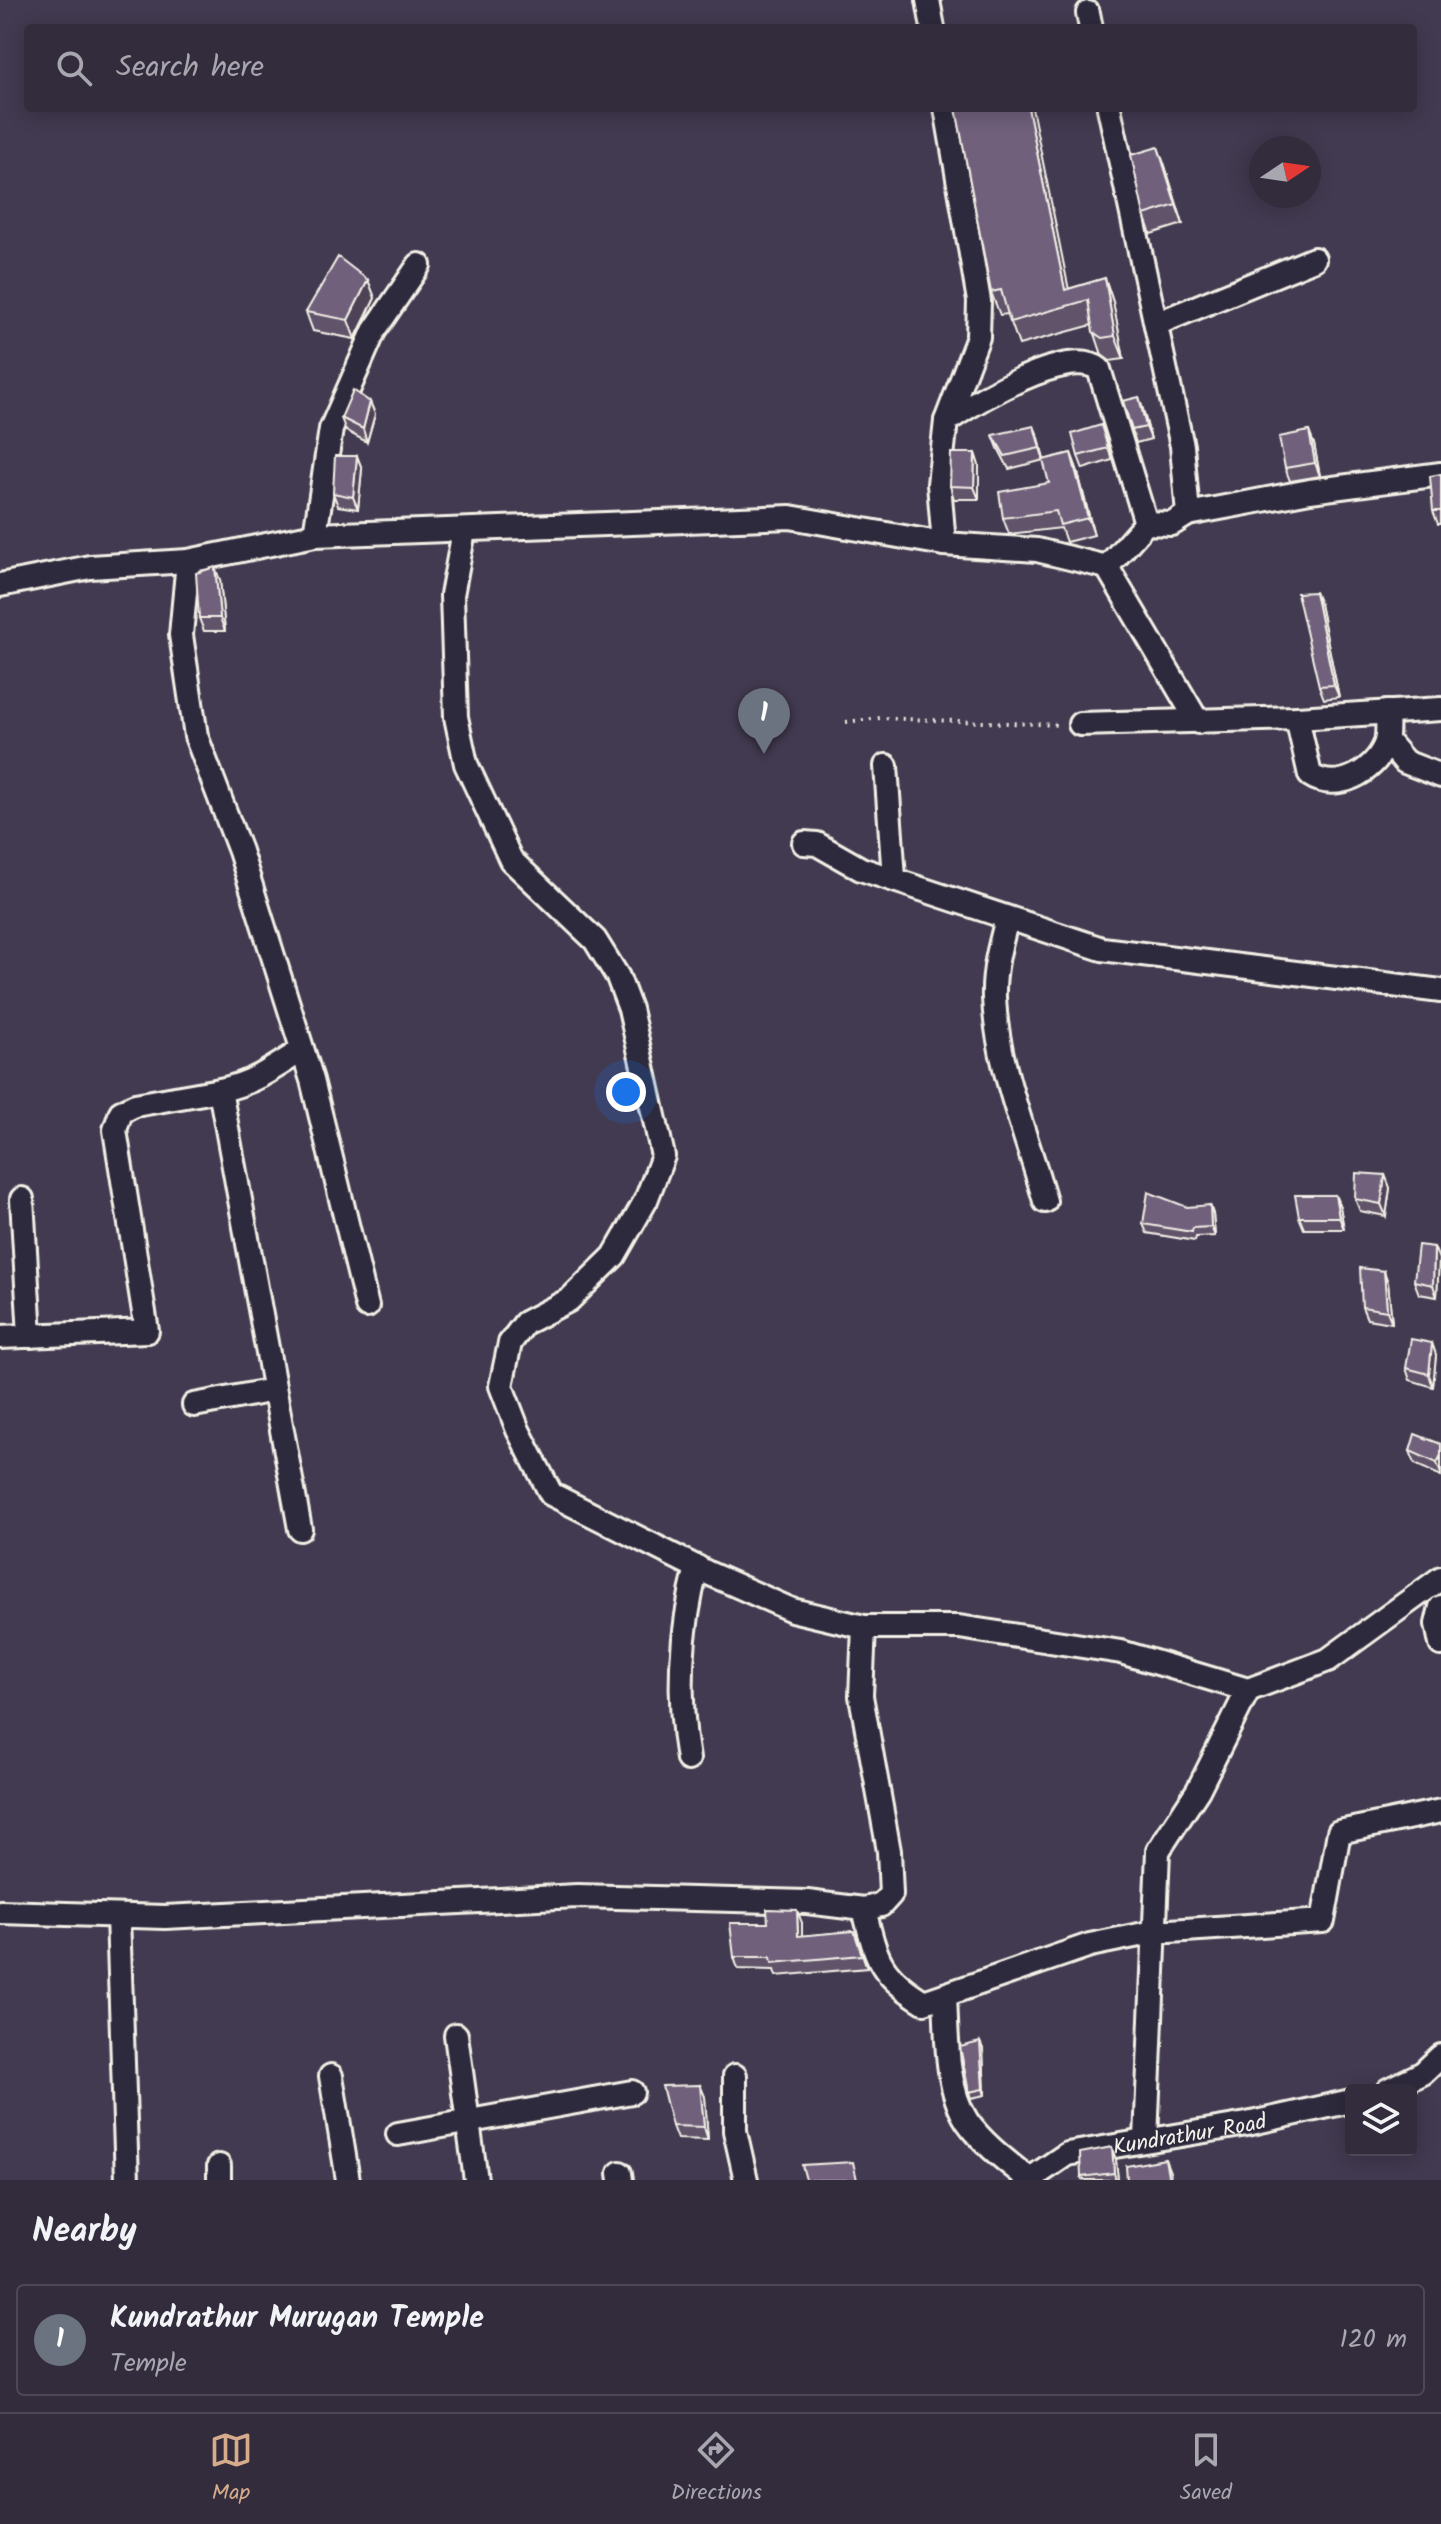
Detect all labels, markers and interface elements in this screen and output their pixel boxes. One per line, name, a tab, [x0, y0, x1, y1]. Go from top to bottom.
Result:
search box	[24, 24, 1417, 112]
text: Search here	[116, 44, 264, 92]
icon: search	[52, 46, 96, 90]
north arrow	[1249, 136, 1321, 208]
pin: 1	[738, 688, 790, 754]
your location	[606, 1072, 646, 1112]
map controls	[1345, 2084, 1417, 2156]
button: layers	[1345, 2084, 1417, 2156]
street label: Kundrathur Road	[1110, 2105, 1271, 2166]
text: Nearby	[32, 2205, 137, 2259]
text: Kundrathur Murugan Temple	[110, 2295, 484, 2343]
text: 1	[56, 2319, 64, 2361]
text: 120 m	[1340, 2319, 1407, 2361]
text: Temple	[110, 2343, 187, 2385]
tab: Map	[209, 2428, 253, 2511]
tab: Directions	[671, 2428, 762, 2511]
tab: Saved	[1180, 2428, 1232, 2511]

